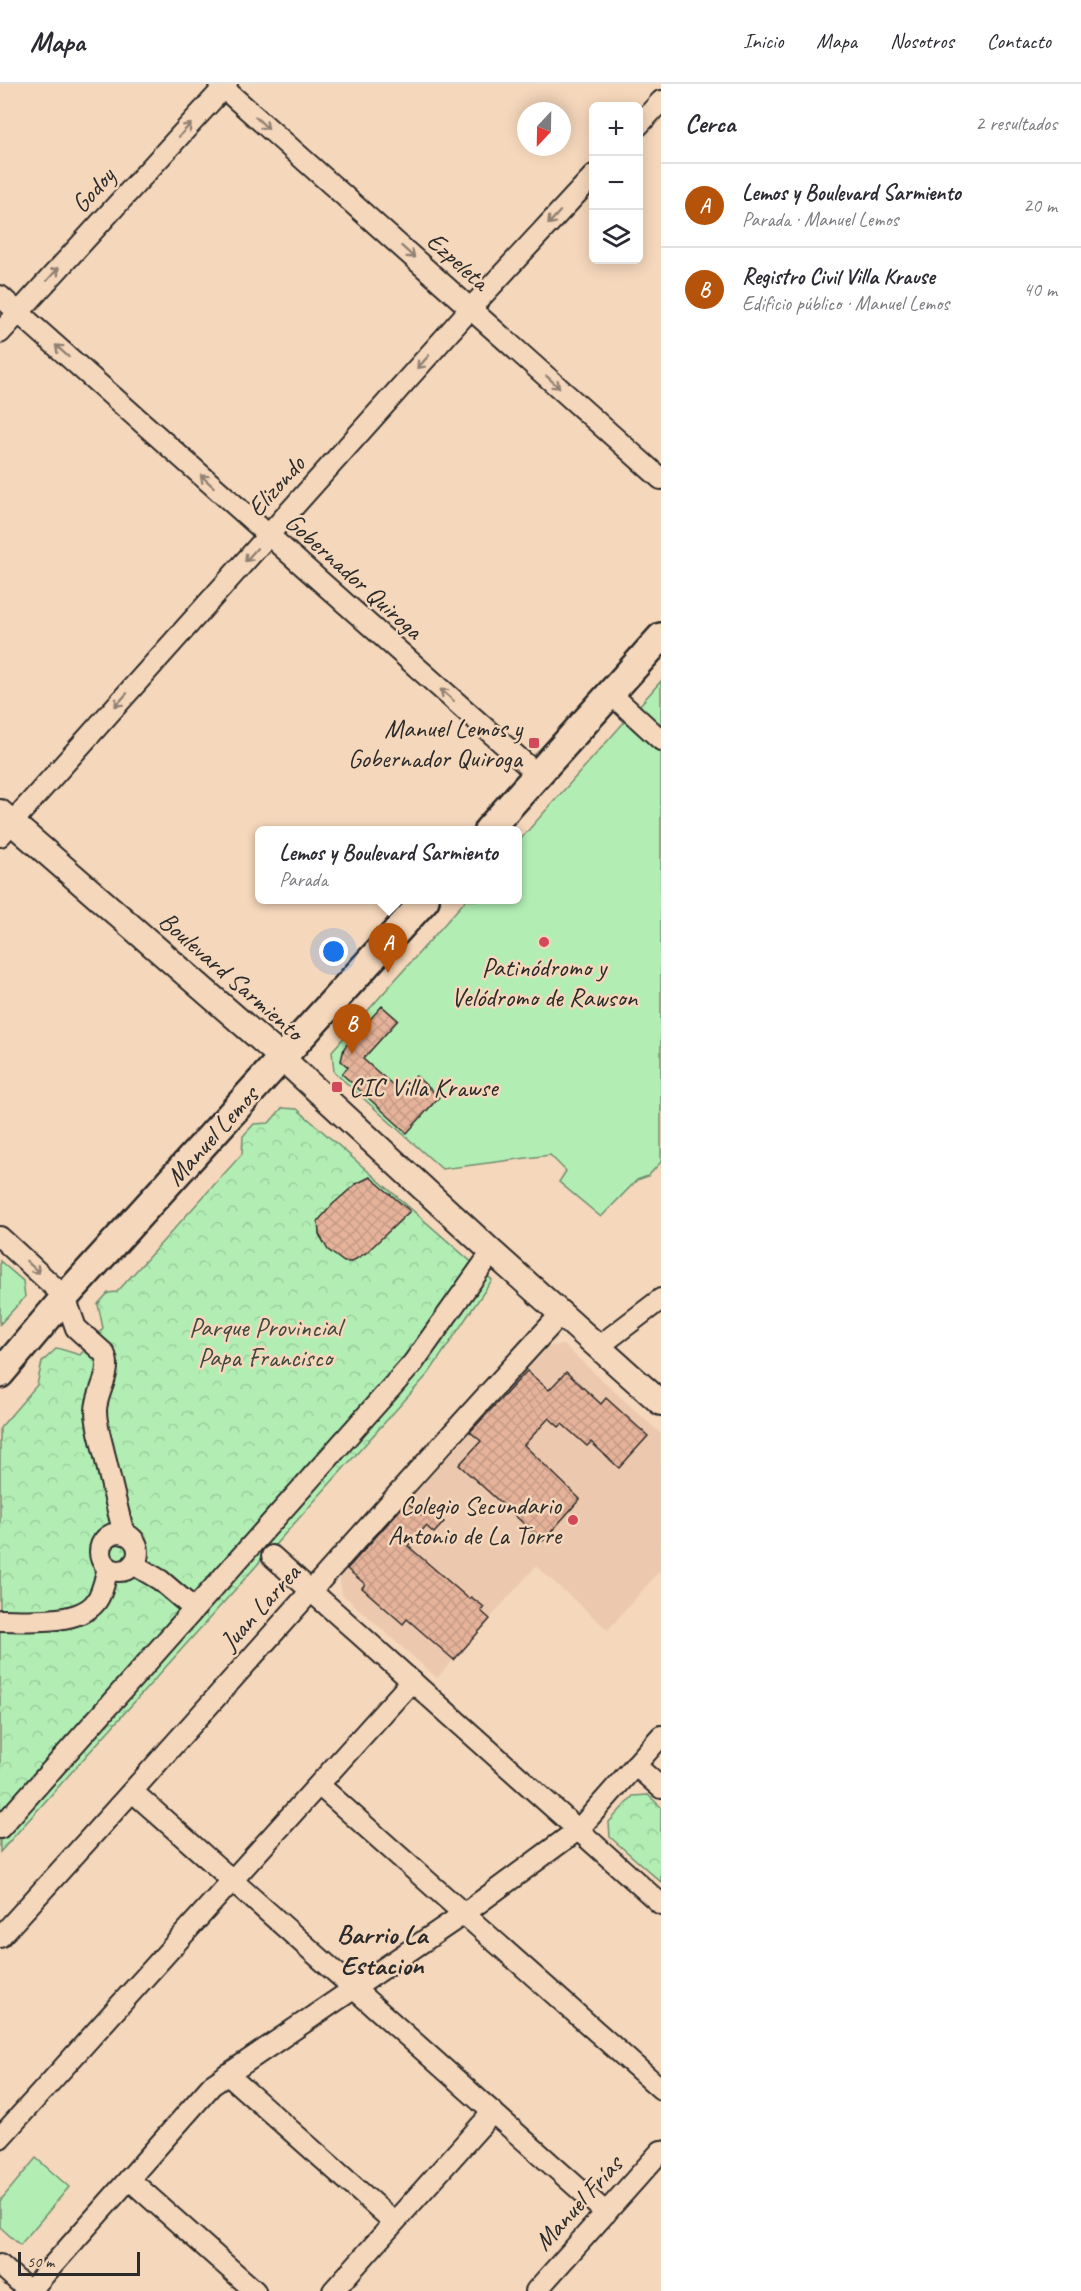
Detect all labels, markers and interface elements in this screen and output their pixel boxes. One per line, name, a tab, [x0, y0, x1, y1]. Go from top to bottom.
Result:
text: Mapa	[30, 24, 85, 59]
text: Inicio	[743, 28, 783, 54]
text: Mapa	[816, 28, 857, 54]
text: Nosotros	[890, 28, 954, 54]
text: Contacto	[987, 28, 1051, 54]
north arrow	[517, 102, 571, 156]
map controls	[589, 102, 643, 264]
button: +	[589, 102, 643, 156]
text: Cerca	[685, 107, 735, 140]
text: 2 resultados	[975, 111, 1057, 136]
one-way arrow	[254, 116, 269, 130]
one-way arrow	[178, 123, 192, 138]
button: −	[589, 156, 643, 210]
street label: Godoy	[64, 159, 123, 220]
text: Lemos y Boulevard Sarmiento	[742, 179, 961, 207]
text: A	[699, 193, 710, 218]
text: 20 m	[1023, 193, 1057, 218]
text: Parada · Manuel Lemos	[742, 207, 898, 232]
one-way arrow	[547, 210, 561, 225]
button: layers	[589, 210, 643, 264]
street label: Ezpeleta	[420, 224, 498, 299]
one-way arrow	[400, 246, 416, 259]
text: Registro Civil Villa Krause	[742, 263, 935, 291]
one-way arrow	[46, 267, 60, 282]
text: B	[699, 277, 710, 302]
text: 40 m	[1023, 277, 1057, 302]
text: Edificio público · Manuel Lemos	[742, 291, 949, 316]
one-way arrow	[55, 344, 70, 358]
one-way arrow	[416, 354, 430, 369]
one-way arrow	[545, 375, 560, 389]
street label: Elizondo	[240, 447, 313, 524]
one-way arrow	[200, 474, 215, 488]
street label: Gobernador Quiroga	[278, 505, 431, 648]
one-way arrow	[244, 547, 258, 562]
one-way arrow	[440, 688, 455, 702]
one-way arrow	[114, 692, 128, 707]
place label: Manuel Lemos y Gobernador Quiroga	[348, 712, 524, 775]
marker: Manuel Lemos y Gobernador Quiroga	[527, 736, 541, 750]
popup	[255, 826, 522, 904]
text: Lemos y Boulevard Sarmiento	[279, 839, 498, 867]
text: Parada	[279, 867, 328, 892]
street label: Boulevard Sarmiento	[152, 904, 312, 1050]
pin: A	[368, 924, 408, 973]
marker: Patinódromo y Velódromo de Rawson	[537, 935, 551, 949]
your location	[319, 937, 348, 966]
place label: Patinódromo y Velódromo de Rawson	[451, 951, 638, 1014]
pin: B	[332, 1004, 372, 1054]
place label: CIC Villa Krawse	[349, 1071, 500, 1104]
street label: Manuel Lemos	[159, 1078, 267, 1193]
marker: CIC Villa Krawse	[330, 1080, 344, 1094]
one-way arrow	[25, 1260, 40, 1274]
park label: Parque Provincial Papa Francisco	[189, 1311, 346, 1374]
place label: Colegio Secundario Antonio de La Torre	[388, 1489, 564, 1552]
marker: Colegio Secundario Antonio de La Torre	[566, 1513, 580, 1527]
street label: Juan Larrea	[211, 1556, 308, 1658]
district label: Barrio La Estacion	[337, 1917, 429, 1982]
street label: Manuel Frías	[527, 2147, 631, 2257]
scale bar	[18, 2249, 140, 2276]
text: 50 m	[27, 2252, 54, 2272]

